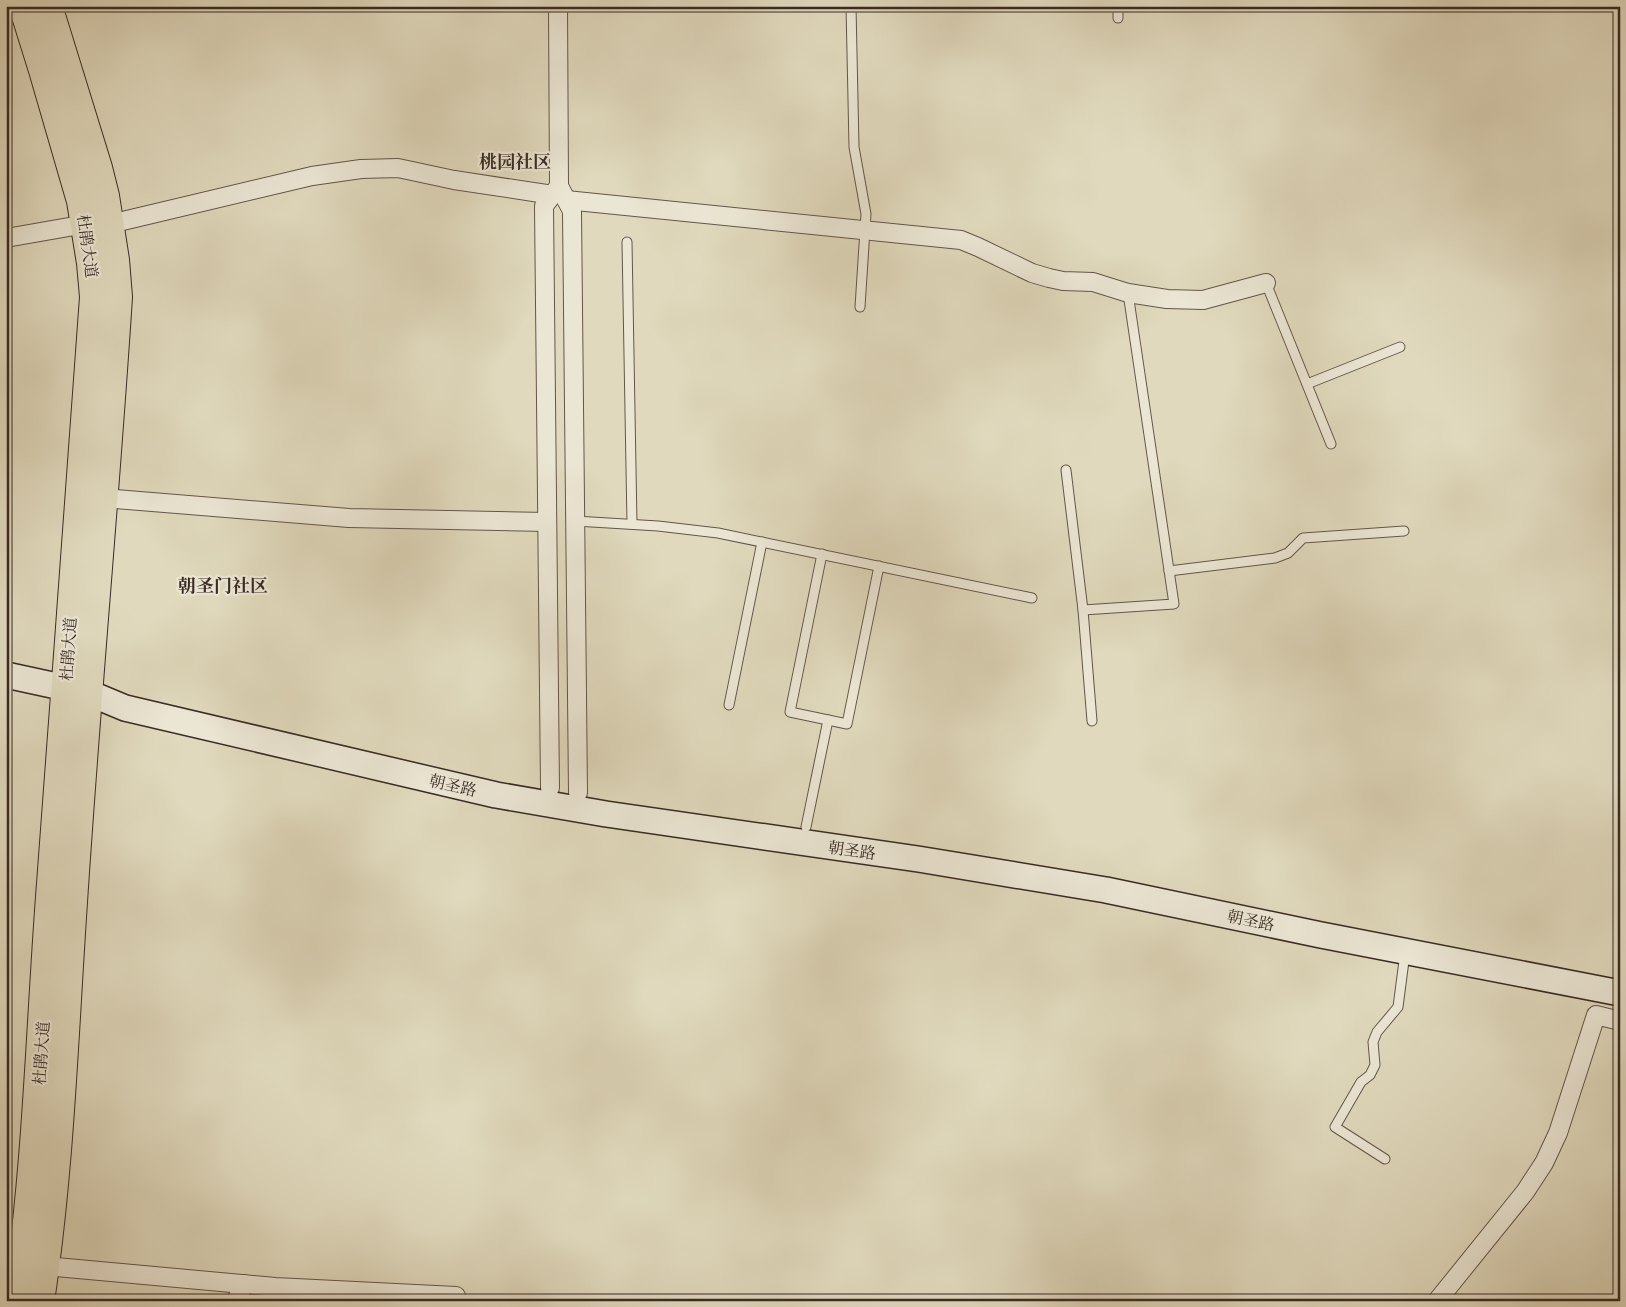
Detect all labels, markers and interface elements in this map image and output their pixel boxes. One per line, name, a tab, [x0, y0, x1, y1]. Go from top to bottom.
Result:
district label: 桃园社区	[479, 150, 551, 173]
street label: 杜鹃大道	[73, 213, 102, 279]
district label: 朝圣门社区	[178, 574, 268, 597]
street label: 杜鹃大道	[56, 616, 81, 682]
street label: 朝圣路	[427, 770, 479, 801]
street label: 朝圣路	[827, 837, 877, 864]
street label: 朝圣路	[1225, 905, 1277, 936]
street label: 杜鹃大道	[29, 1020, 54, 1086]

